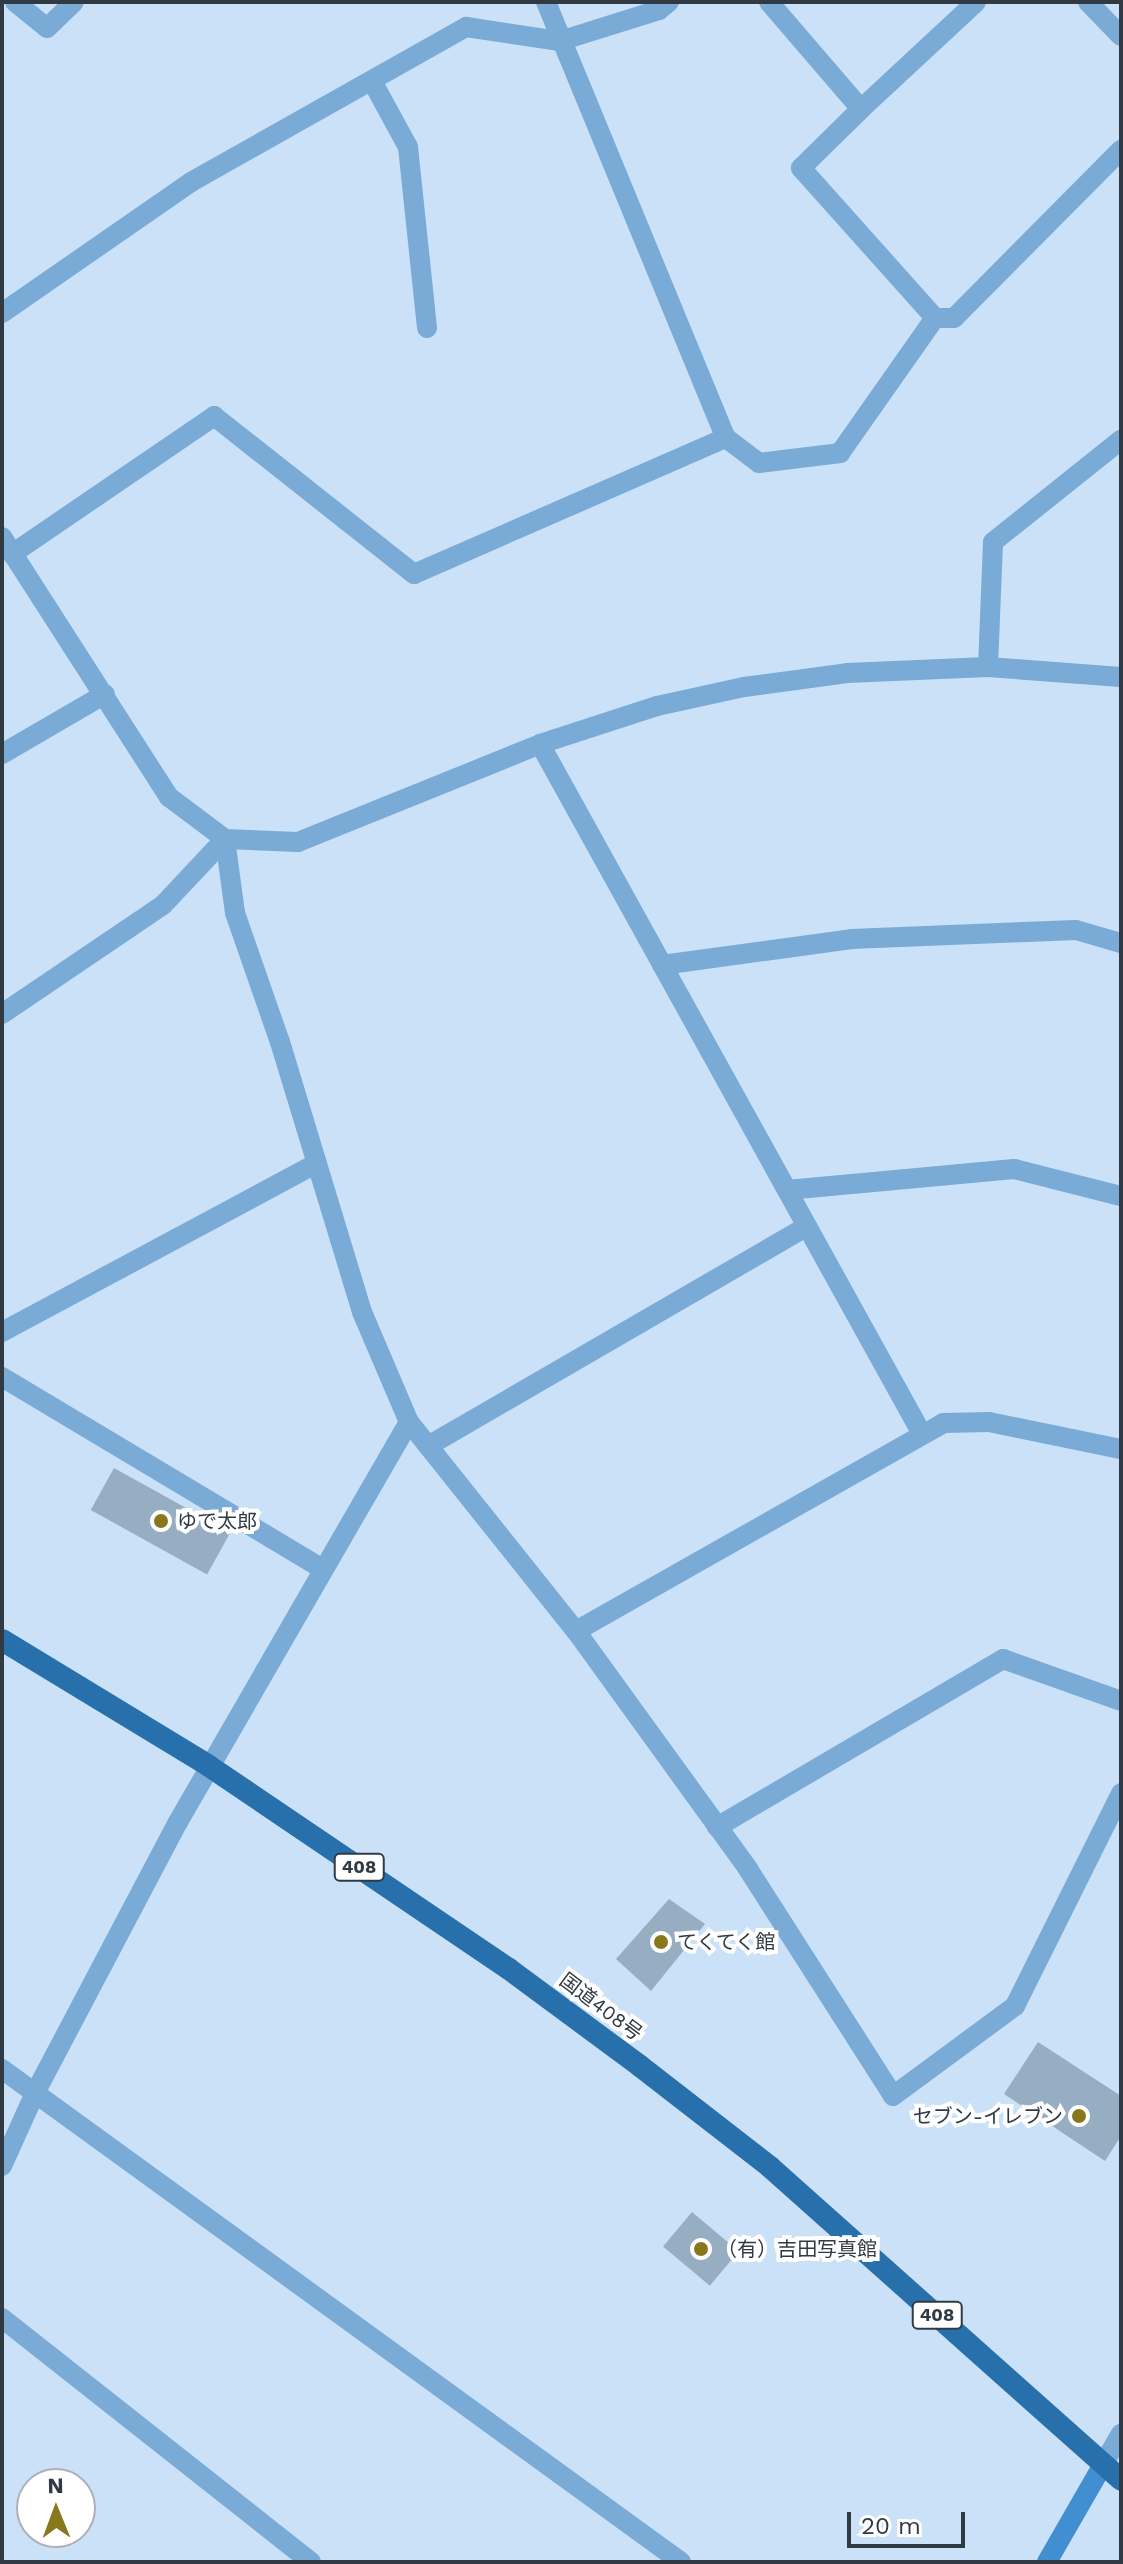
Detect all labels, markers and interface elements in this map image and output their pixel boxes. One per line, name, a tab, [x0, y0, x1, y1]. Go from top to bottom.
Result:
place label: ゆで太郎	[177, 1509, 257, 1533]
marker: ゆで太郎	[152, 1512, 170, 1530]
road number: 408	[333, 1853, 385, 1881]
place label: てくてく館	[677, 1930, 777, 1954]
marker: てくてく館	[652, 1933, 670, 1951]
street label: 国道408号	[555, 1968, 647, 2046]
place label: セブン-イレブン	[913, 2104, 1063, 2128]
marker: セブン-イレブン	[1070, 2107, 1088, 2125]
place label: （有）吉田写真館	[717, 2237, 877, 2261]
marker: （有）吉田写真館	[692, 2240, 710, 2258]
road number: 408	[911, 2301, 963, 2329]
north arrow	[16, 2468, 96, 2548]
text: N	[47, 2473, 64, 2498]
scale bar	[851, 2496, 969, 2546]
text: 20 m	[861, 2512, 921, 2540]

